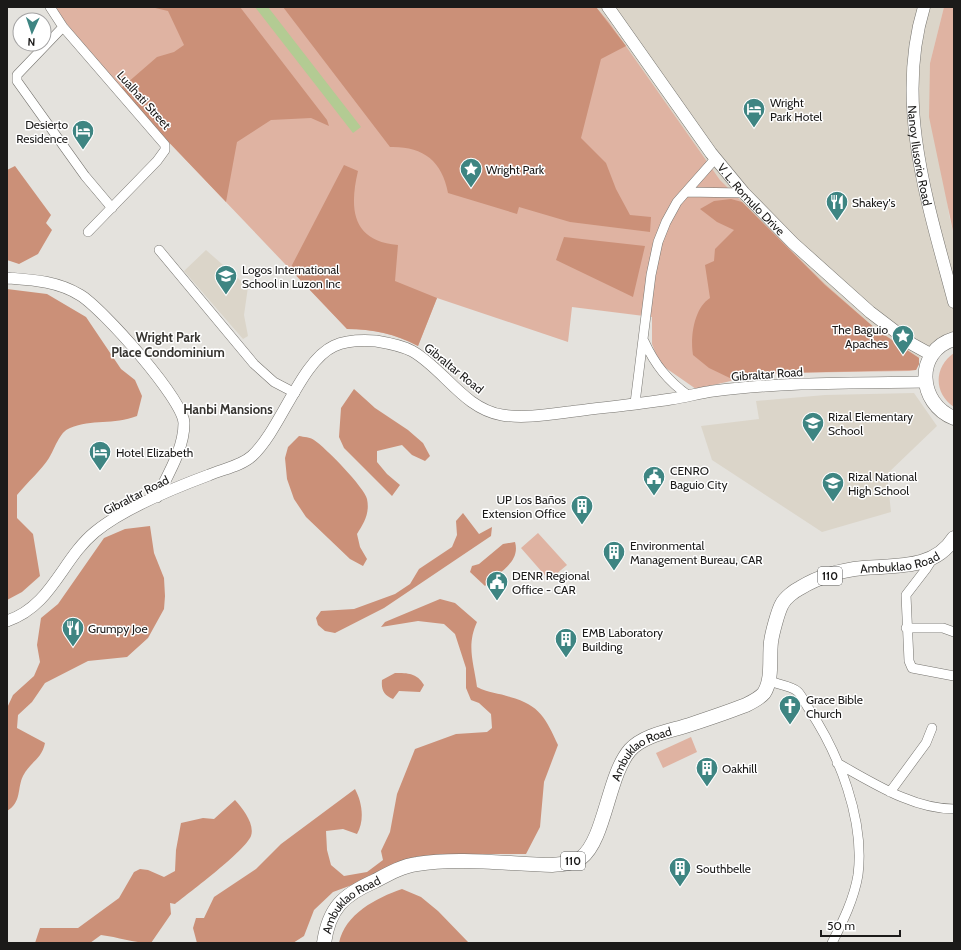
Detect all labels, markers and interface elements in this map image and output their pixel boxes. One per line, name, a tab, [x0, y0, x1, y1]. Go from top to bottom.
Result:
north arrow	[12, 12, 52, 52]
text: N	[27, 35, 36, 49]
street label: Lualhati Street	[114, 68, 174, 132]
place label: Wright Park Hotel	[770, 95, 822, 124]
hotel icon: Wright Park Hotel	[741, 96, 767, 129]
street label: Nanoy Ilusorio Road	[905, 105, 936, 207]
place label: Desierto Residence	[16, 117, 68, 146]
hotel icon: Desierto Residence	[70, 118, 96, 151]
place icon: Wright Park	[458, 156, 484, 189]
street label: V. L. Romulo Drive	[715, 160, 788, 238]
place label: Wright Park	[486, 162, 545, 177]
restaurant icon: Shakey's	[824, 189, 850, 222]
place label: Shakey's	[852, 195, 895, 210]
place label: Logos International School in Luzon Inc	[242, 262, 341, 291]
school or university icon: Logos International School in Luzon Inc	[213, 263, 239, 296]
place label: The Baguio Apaches	[832, 322, 888, 351]
place icon: The Baguio Apaches	[890, 323, 916, 356]
district label: Wright Park Place Condominium	[111, 329, 225, 360]
street label: Gibraltar Road	[421, 340, 487, 396]
street label: Gibraltar Road	[731, 364, 803, 384]
district label: Hanbi Mansions	[183, 401, 273, 417]
place label: Rizal Elementary School	[828, 409, 913, 438]
school or university icon: Rizal Elementary School	[800, 410, 826, 443]
hotel icon: Hotel Elizabeth	[87, 439, 113, 472]
place label: Hotel Elizabeth	[116, 445, 193, 460]
place label: CENRO Baguio City	[670, 463, 727, 492]
public building icon: CENRO Baguio City	[641, 464, 667, 497]
place label: Rizal National High School	[848, 469, 917, 498]
school or university icon: Rizal National High School	[820, 470, 846, 503]
street label: Gibraltar Road	[101, 472, 171, 518]
place label: UP Los Baños Extension Office	[482, 492, 566, 521]
building icon: UP Los Baños Extension Office	[569, 493, 595, 526]
place label: Environmental Management Bureau, CAR	[630, 538, 763, 567]
building icon: Environmental Management Bureau, CAR	[601, 539, 627, 572]
street label: Ambuklao Road	[859, 548, 942, 576]
road number: 110	[818, 567, 842, 585]
place label: DENR Regional Office - CAR	[512, 568, 590, 597]
public building icon: DENR Regional Office - CAR	[484, 569, 510, 602]
restaurant icon: Grumpy Joe	[60, 615, 86, 648]
place label: Grumpy Joe	[88, 621, 148, 636]
place label: EMB Laboratory Building	[582, 625, 663, 654]
building icon: EMB Laboratory Building	[553, 626, 579, 659]
place label: Grace Bible Church	[806, 692, 863, 721]
church icon: Grace Bible Church	[777, 693, 803, 726]
street label: Ambuklao Road	[607, 723, 673, 783]
building icon: Oakhill	[694, 755, 720, 788]
place label: Oakhill	[722, 761, 757, 776]
road number: 110	[561, 852, 585, 870]
building icon: Southbelle	[667, 855, 693, 888]
place label: Southbelle	[696, 861, 751, 876]
street label: Ambuklao Road	[318, 872, 383, 935]
scale bar	[821, 912, 900, 938]
text: 50 m	[827, 918, 855, 933]

